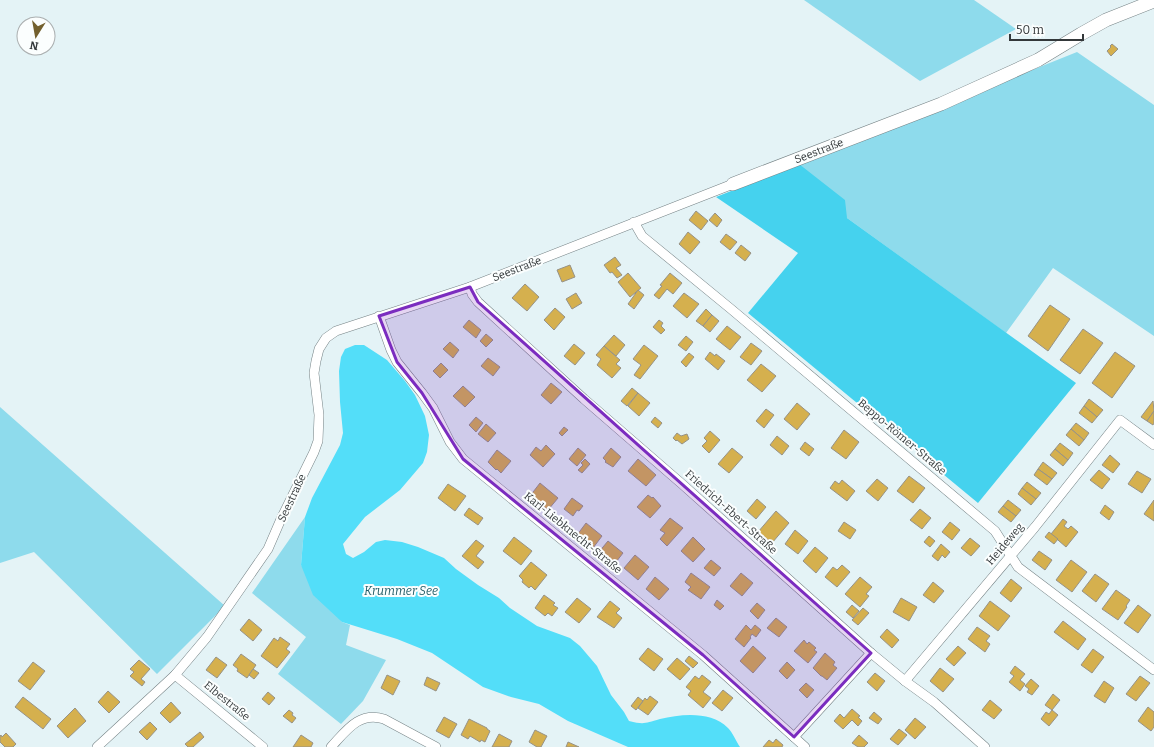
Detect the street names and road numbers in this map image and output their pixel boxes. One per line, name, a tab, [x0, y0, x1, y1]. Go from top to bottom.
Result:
street label: Seestraße	[793, 136, 845, 166]
street label: Seestraße	[491, 254, 543, 284]
street label: Beppo-Römer-Straße	[855, 396, 949, 478]
street label: Friedrich-Ebert-Straße	[682, 467, 780, 557]
street label: Seestraße	[275, 472, 309, 524]
street label: Karl-Liebknecht-Straße	[521, 490, 625, 576]
street label: Heideweg	[984, 520, 1026, 568]
street label: Elbestraße	[201, 679, 253, 723]

